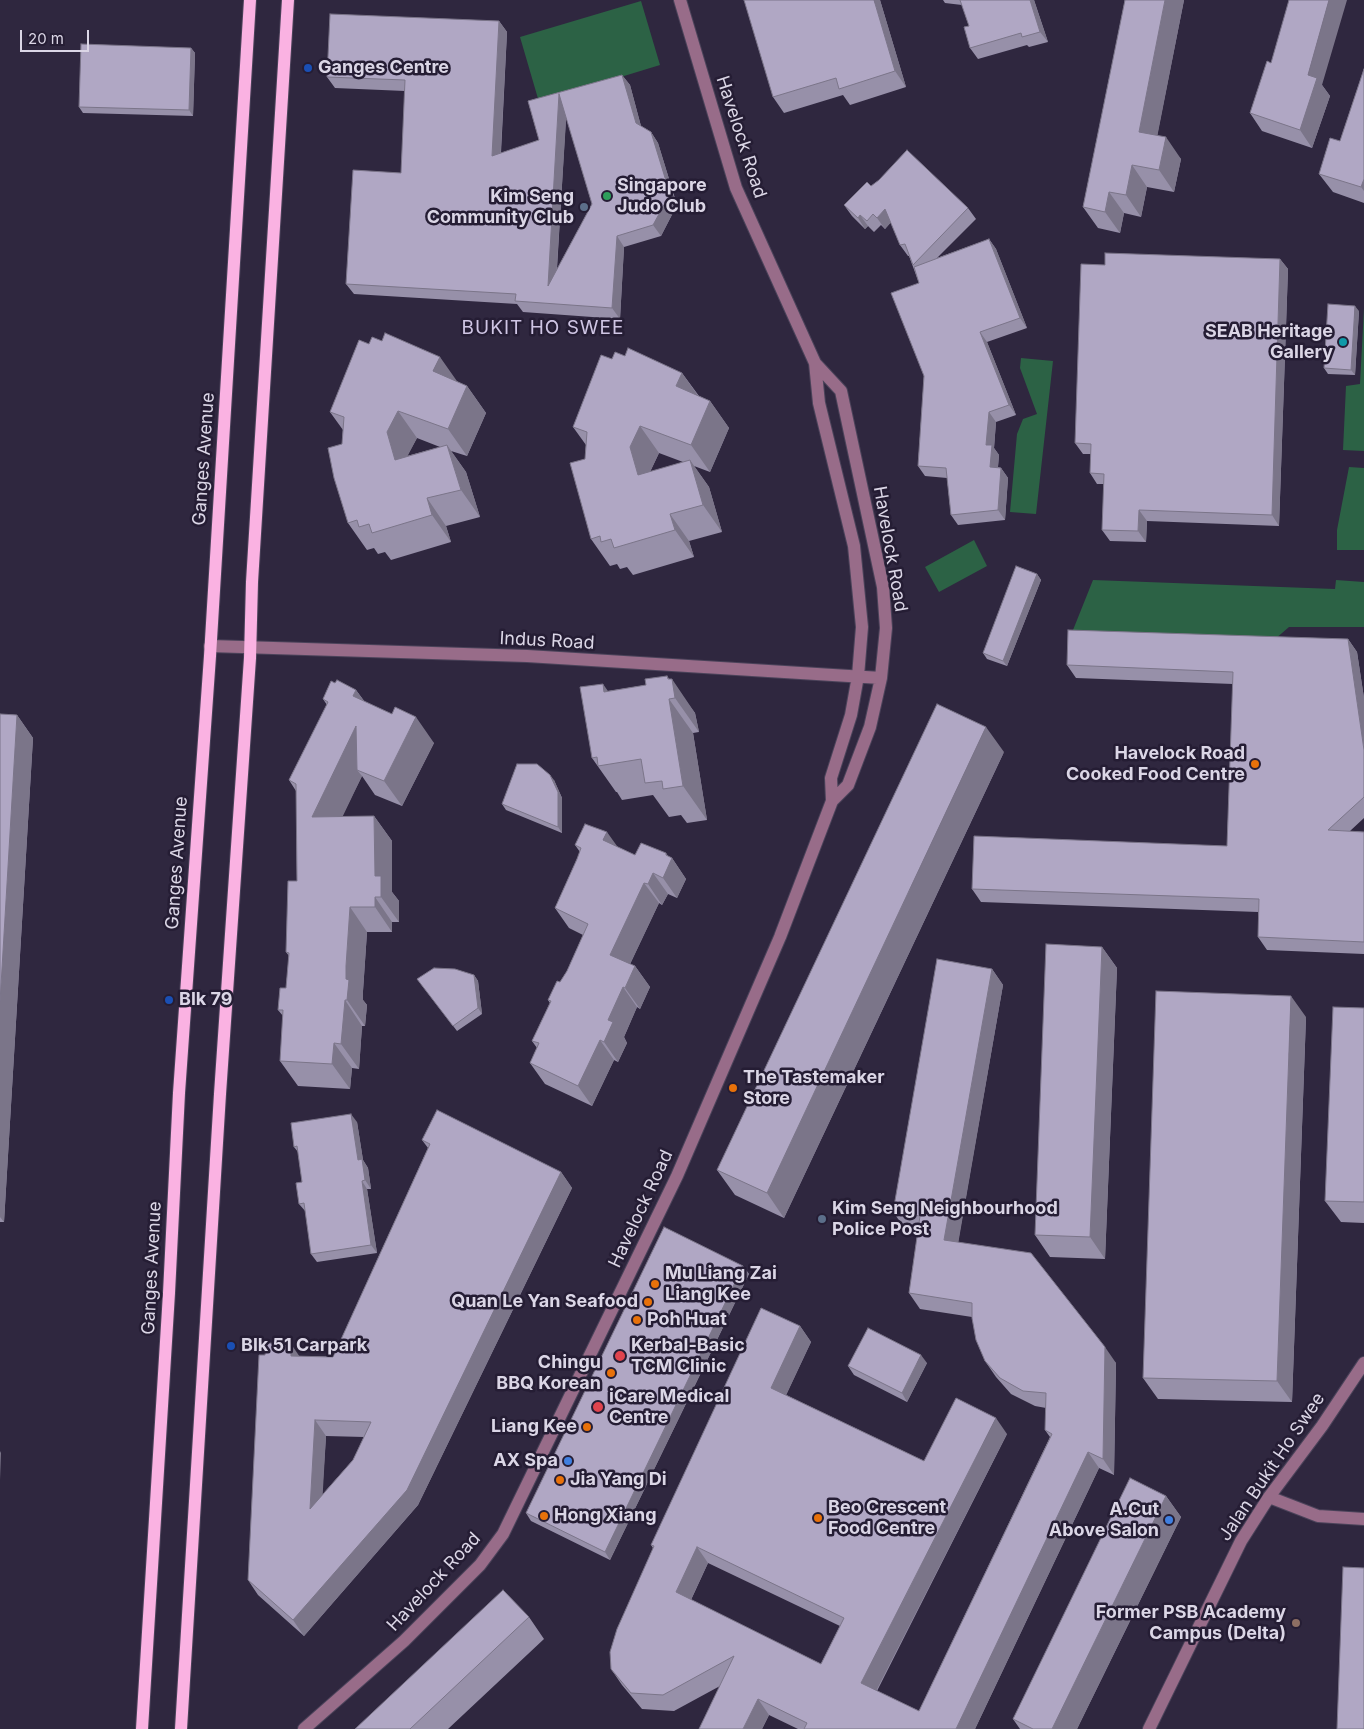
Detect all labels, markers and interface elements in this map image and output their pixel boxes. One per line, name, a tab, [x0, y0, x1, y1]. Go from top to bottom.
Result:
scale bar	[22, 20, 91, 52]
text: 20 m	[28, 29, 64, 48]
place label: Ganges Centre	[318, 57, 449, 79]
marker: Ganges Centre	[302, 62, 314, 74]
street label: Havelock Road	[711, 73, 771, 201]
place label: Singapore Judo Club	[617, 175, 707, 218]
place label: Kim Seng Community Club	[427, 186, 574, 228]
marker: Singapore Judo Club	[601, 190, 613, 202]
marker: Kim Seng Community Club	[578, 201, 590, 213]
district label: BUKIT HO SWEE	[460, 317, 626, 339]
place label: SEAB Heritage Gallery	[1205, 321, 1333, 364]
marker: SEAB Heritage Gallery	[1337, 336, 1349, 348]
street label: Ganges Avenue	[189, 392, 219, 526]
street label: Havelock Road	[868, 484, 912, 614]
street label: Indus Road	[499, 628, 595, 654]
place label: Havelock Road Cooked Food Centre	[1066, 743, 1245, 786]
marker: Havelock Road Cooked Food Centre	[1249, 758, 1261, 770]
street label: Ganges Avenue	[162, 796, 192, 930]
place label: Blk 79	[179, 989, 232, 1011]
marker: Blk 79	[163, 994, 175, 1006]
place label: The Tastemaker Store	[743, 1067, 885, 1110]
marker: The Tastemaker Store	[727, 1082, 739, 1094]
street label: Havelock Road	[604, 1147, 678, 1271]
place label: Kim Seng Neighbourhood Police Post	[832, 1198, 1058, 1240]
street label: Ganges Avenue	[138, 1201, 166, 1335]
marker: Kim Seng Neighbourhood Police Post	[816, 1213, 828, 1225]
place label: Mu Liang Zai Liang Kee	[665, 1263, 777, 1306]
marker: Mu Liang Zai Liang Kee	[649, 1278, 661, 1290]
place label: Quan Le Yan Seafood	[451, 1291, 638, 1313]
marker: Quan Le Yan Seafood	[642, 1296, 654, 1308]
place label: Poh Huat	[647, 1309, 727, 1331]
marker: Poh Huat	[631, 1314, 643, 1326]
place label: Blk 51 Carpark	[241, 1335, 367, 1357]
place label: Kerbal-Basic TCM Clinic	[631, 1335, 745, 1378]
marker: Blk 51 Carpark	[225, 1340, 237, 1352]
marker: Kerbal-Basic TCM Clinic	[613, 1349, 627, 1363]
place label: Chingu BBQ Korean	[496, 1352, 601, 1395]
marker: Chingu BBQ Korean	[605, 1367, 617, 1379]
place label: iCare Medical Centre	[609, 1386, 729, 1428]
street label: Jalan Bukit Ho Swee	[1214, 1389, 1330, 1545]
marker: iCare Medical Centre	[591, 1400, 605, 1414]
place label: Liang Kee	[491, 1416, 577, 1438]
marker: Liang Kee	[581, 1421, 593, 1433]
place label: AX Spa	[493, 1450, 558, 1472]
marker: AX Spa	[562, 1455, 574, 1467]
place label: Jia Yang Di	[570, 1469, 667, 1491]
marker: Jia Yang Di	[554, 1474, 566, 1486]
place label: Beo Crescent Food Centre	[828, 1497, 946, 1540]
place label: A.Cut Above Salon	[1049, 1499, 1159, 1542]
place label: Hong Xiang	[554, 1505, 657, 1527]
marker: Hong Xiang	[538, 1510, 550, 1522]
marker: Beo Crescent Food Centre	[812, 1512, 824, 1524]
marker: A.Cut Above Salon	[1163, 1514, 1175, 1526]
street label: Havelock Road	[383, 1528, 485, 1636]
place label: Former PSB Academy Campus (Delta)	[1096, 1602, 1286, 1645]
marker: Former PSB Academy Campus (Delta)	[1290, 1617, 1302, 1629]

